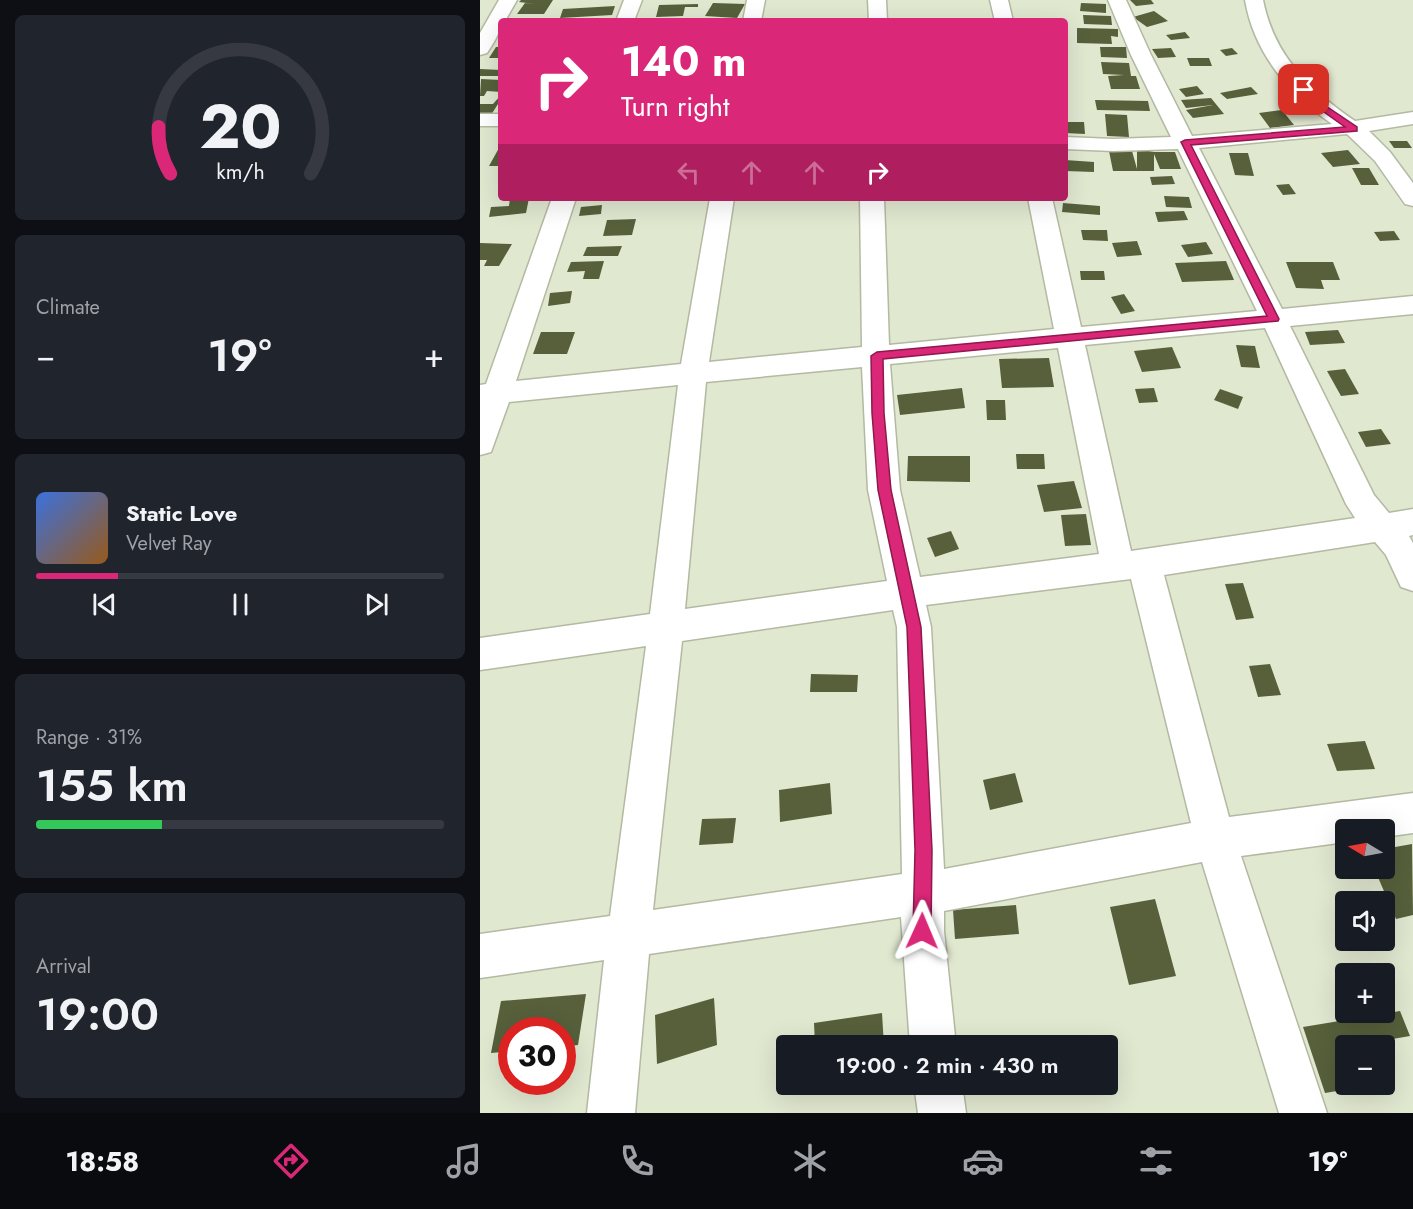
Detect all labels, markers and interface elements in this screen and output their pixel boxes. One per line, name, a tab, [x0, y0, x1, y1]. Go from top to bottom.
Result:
text: 140 m	[621, 31, 747, 92]
icon: right	[522, 42, 600, 120]
pin	[1278, 64, 1329, 115]
icon: arrive	[1287, 73, 1320, 106]
text: 20	[199, 81, 281, 171]
text: Turn right	[621, 87, 729, 126]
icon: left	[672, 156, 705, 189]
icon: ahead	[735, 156, 768, 189]
icon: ahead	[798, 156, 831, 189]
icon: right	[861, 156, 894, 189]
text: km/h	[216, 157, 264, 188]
text: Climate	[36, 293, 100, 322]
text: 19°	[208, 323, 272, 388]
text: −	[36, 332, 55, 379]
text: +	[424, 332, 444, 379]
text: Static Love	[126, 497, 237, 529]
text: Velvet Ray	[126, 529, 212, 558]
icon: previous	[88, 588, 121, 621]
icon: pause	[224, 588, 257, 621]
icon: next	[360, 588, 393, 621]
text: Range · 31%	[36, 723, 142, 752]
text: 155 km	[36, 753, 188, 818]
north arrow	[1335, 819, 1395, 879]
map controls	[1335, 819, 1395, 1095]
button: sound	[1335, 891, 1395, 951]
position arrow	[890, 899, 954, 963]
text: Arrival	[36, 952, 91, 981]
button: +	[1335, 963, 1395, 1023]
text: 19:00	[36, 982, 159, 1047]
speed limit sign: 30	[498, 1017, 576, 1095]
button: −	[1335, 1035, 1395, 1095]
text: 19:00 · 2 min · 430 m	[835, 1049, 1059, 1081]
icon: directions	[270, 1140, 312, 1182]
icon: music	[443, 1140, 485, 1182]
icon: phone	[616, 1140, 658, 1182]
icon: climate	[789, 1140, 831, 1182]
icon: car	[962, 1140, 1004, 1182]
icon: filters	[1135, 1140, 1177, 1182]
text: 18:58	[65, 1142, 139, 1181]
text: 19°	[1308, 1142, 1347, 1181]

